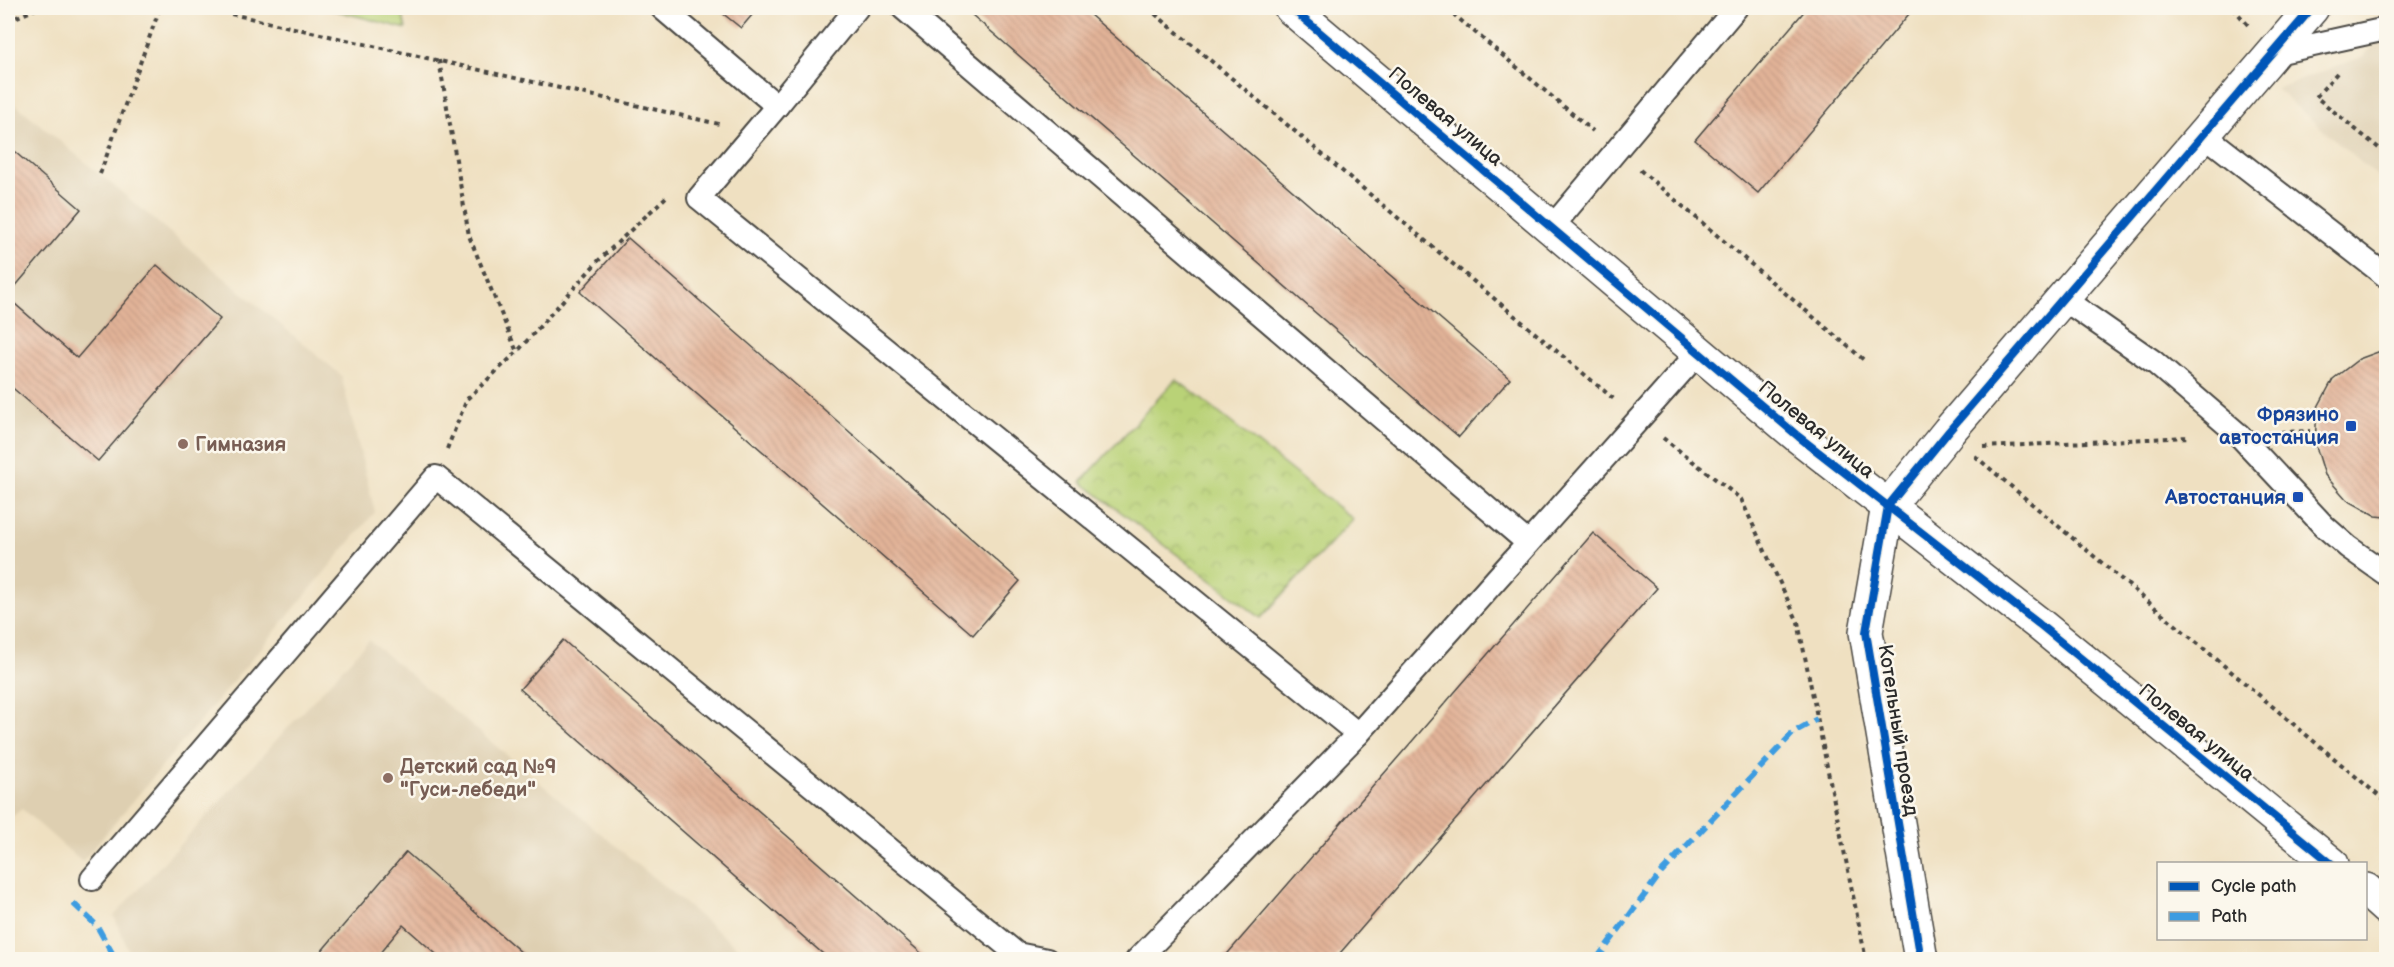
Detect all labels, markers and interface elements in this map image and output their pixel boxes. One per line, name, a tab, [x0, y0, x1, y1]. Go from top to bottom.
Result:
street label: Полевая улица	[1383, 62, 1508, 172]
street label: Полевая улица	[1754, 376, 1879, 484]
place label: Фрязино автостанция	[2219, 403, 2339, 450]
marker: Фрязино автостанция	[2344, 419, 2358, 433]
place label: Гимназия	[195, 433, 286, 457]
marker: Гимназия	[176, 437, 190, 451]
place label: Автостанция	[2164, 486, 2286, 510]
marker: Автостанция	[2291, 490, 2305, 504]
street label: Котельный проезд	[1873, 643, 1923, 818]
street label: Полевая улица	[2134, 679, 2259, 787]
place label: Детский сад №9 "Гуси-лебеди"	[400, 755, 557, 802]
marker: Детский сад №9 "Гуси-лебеди"	[381, 771, 395, 785]
legend	[2157, 862, 2367, 940]
text: Cycle path	[2211, 876, 2297, 897]
text: Path	[2211, 906, 2247, 927]

